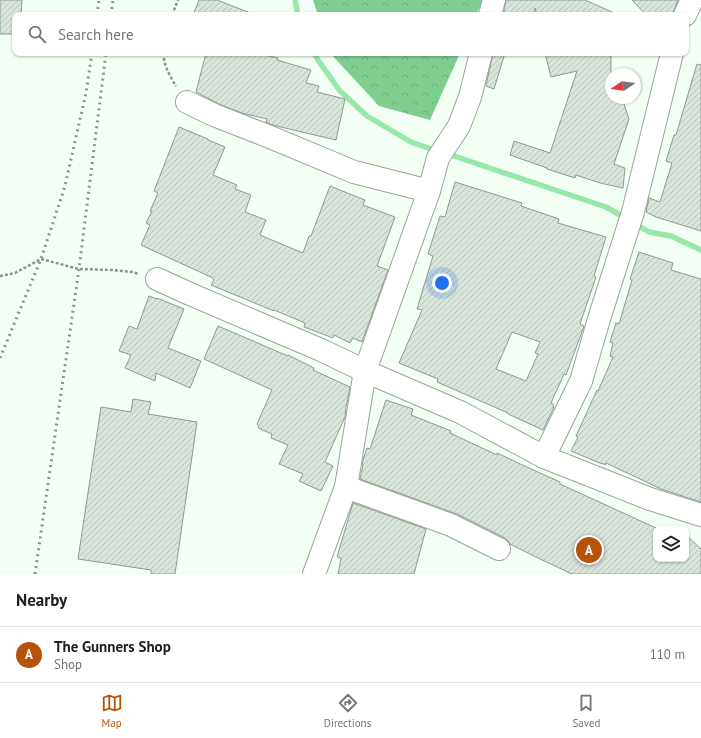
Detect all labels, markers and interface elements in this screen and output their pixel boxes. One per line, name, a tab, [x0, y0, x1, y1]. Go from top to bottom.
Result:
search box	[12, 12, 689, 56]
icon: search	[26, 23, 48, 45]
text: Search here	[58, 25, 134, 44]
north arrow	[605, 68, 641, 104]
your location	[432, 273, 452, 293]
map controls	[653, 526, 689, 562]
button: layers	[653, 526, 689, 562]
pin: A	[576, 535, 602, 565]
text: Nearby	[16, 589, 67, 611]
text: The Gunners Shop	[54, 637, 171, 656]
text: A	[25, 646, 33, 663]
text: 110 m	[650, 646, 685, 663]
text: Shop	[54, 656, 82, 673]
tab: Map	[101, 692, 123, 730]
tab: Directions	[324, 692, 371, 730]
tab: Saved	[572, 692, 600, 730]

